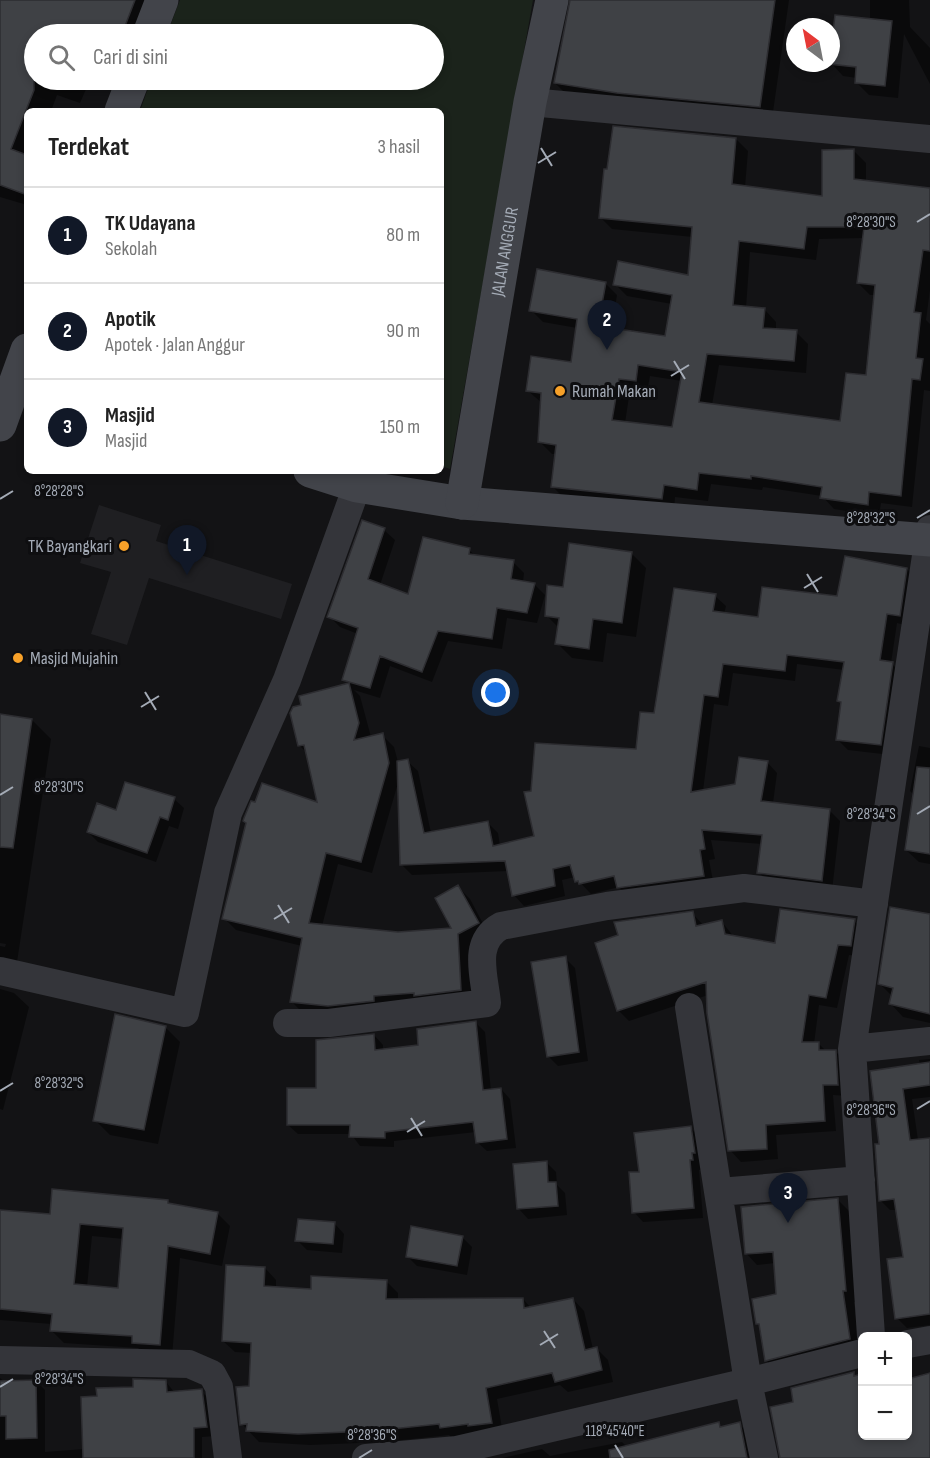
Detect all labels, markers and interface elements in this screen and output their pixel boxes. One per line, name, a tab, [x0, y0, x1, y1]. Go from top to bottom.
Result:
north arrow	[786, 18, 840, 72]
search box	[24, 24, 444, 90]
icon: search	[45, 41, 78, 74]
text: Cari di sini	[93, 44, 168, 71]
text: Terdekat	[48, 132, 129, 163]
text: 3 hasil	[378, 135, 420, 159]
street label: JALAN ANGGUR	[487, 205, 523, 299]
text: TK Udayana	[105, 210, 195, 237]
text: 8°28'30"S	[846, 213, 896, 232]
text: 1	[64, 223, 71, 247]
text: 80 m	[386, 223, 420, 247]
text: Sekolah	[105, 237, 157, 261]
pin: 2	[588, 300, 626, 350]
text: Apotik	[105, 306, 156, 333]
text: 2	[63, 319, 72, 343]
text: 90 m	[386, 319, 420, 343]
text: Apotek · Jalan Anggur	[105, 333, 245, 357]
place label: Rumah Makan	[572, 381, 656, 402]
marker: Rumah Makan	[553, 384, 567, 398]
text: Masjid	[105, 402, 155, 429]
text: 3	[63, 415, 72, 439]
text: 150 m	[380, 415, 420, 439]
text: Masjid	[105, 429, 147, 453]
text: 8°28'28"S	[34, 482, 84, 501]
text: 8°28'32"S	[846, 509, 896, 528]
pin: 1	[168, 526, 207, 575]
place label: TK Bayangkari	[28, 536, 112, 557]
marker: TK Bayangkari	[117, 539, 131, 553]
place label: Masjid Mujahin	[30, 648, 118, 669]
marker: Masjid Mujahin	[11, 651, 25, 665]
your location	[481, 678, 510, 707]
text: 8°28'30"S	[34, 778, 84, 797]
text: 8°28'34"S	[846, 805, 896, 824]
text: 8°28'32"S	[34, 1074, 84, 1093]
text: 8°28'36"S	[846, 1101, 896, 1120]
pin: 3	[768, 1174, 808, 1223]
map controls	[858, 1332, 912, 1440]
button: +	[858, 1332, 912, 1386]
text: 8°28'34"S	[34, 1370, 84, 1389]
button: −	[858, 1386, 912, 1440]
text: 118°45'40"E	[585, 1422, 645, 1441]
text: 8°28'36"S	[347, 1426, 397, 1445]

